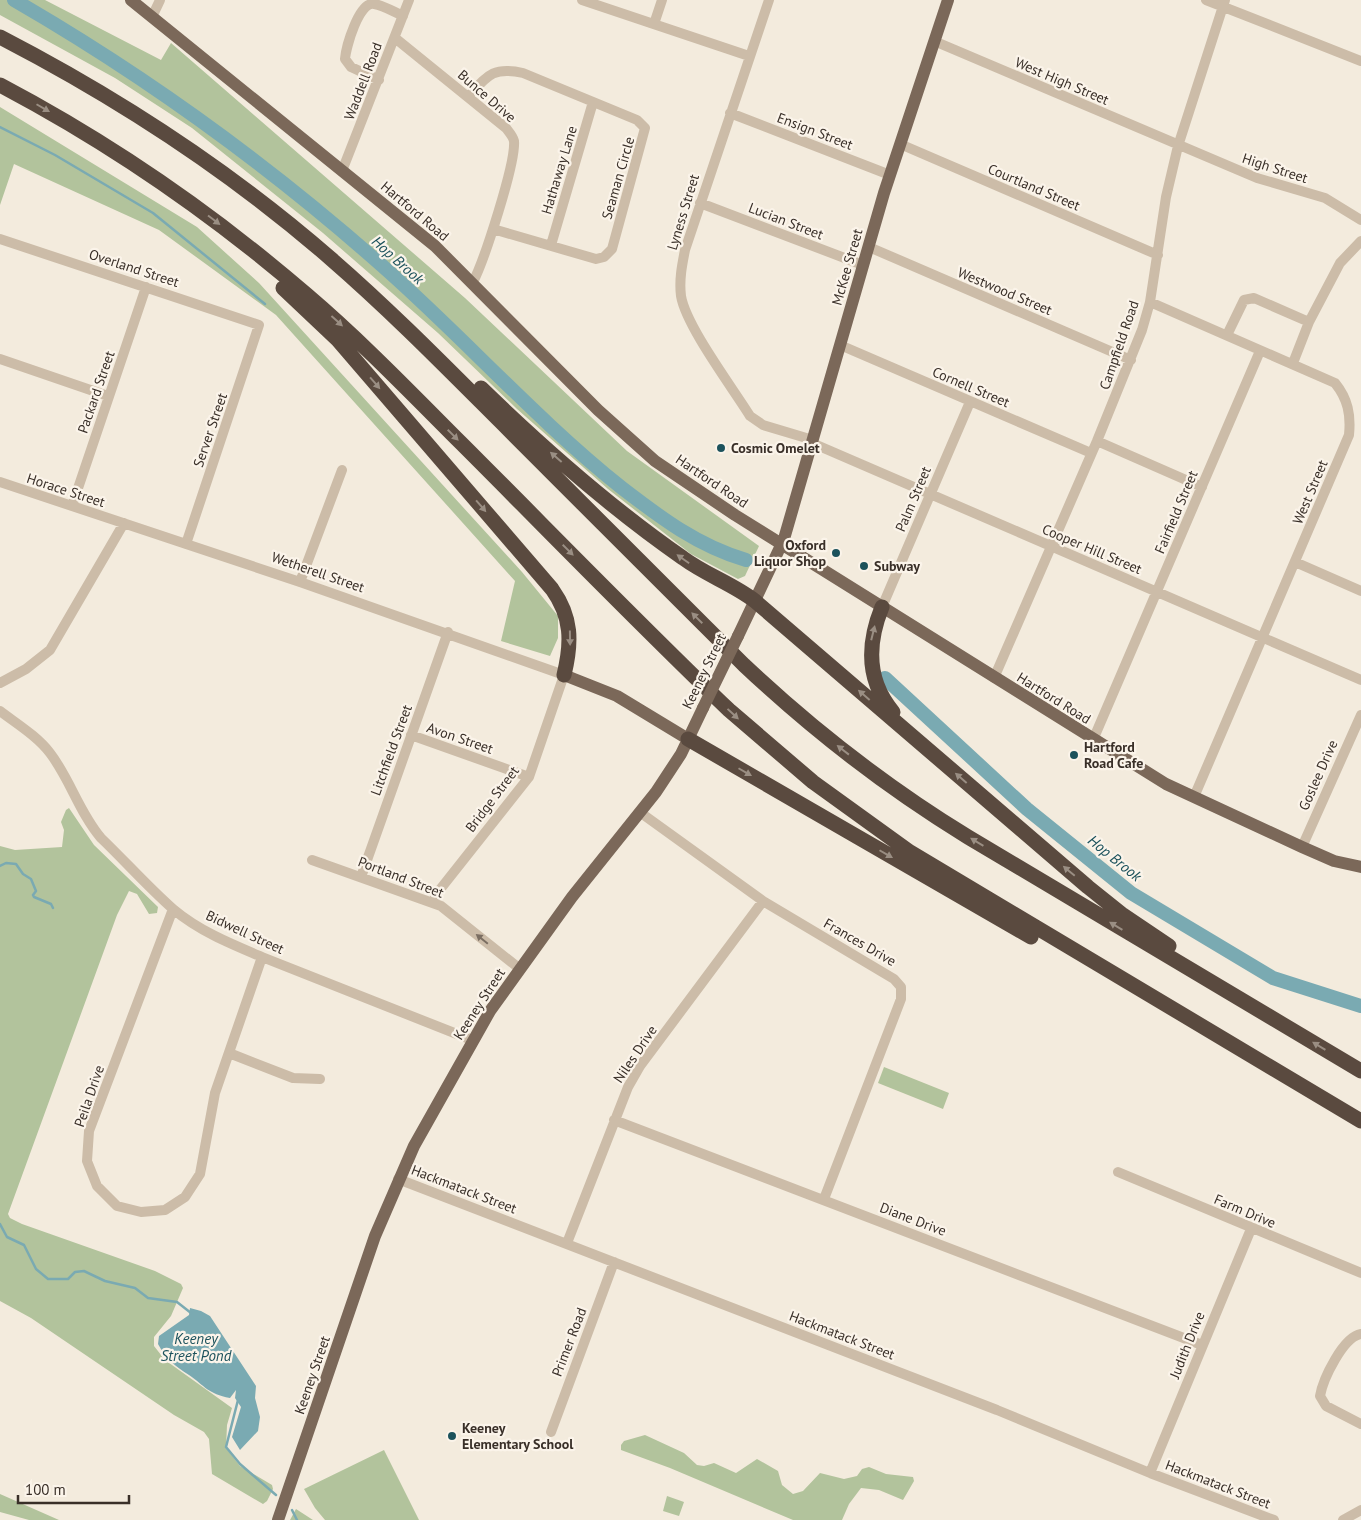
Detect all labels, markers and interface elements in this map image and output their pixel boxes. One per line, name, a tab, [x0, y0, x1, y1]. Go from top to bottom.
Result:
street label: Waddell Road	[340, 40, 386, 122]
street label: West High Street	[1012, 53, 1112, 109]
street label: Bunce Drive	[454, 66, 520, 126]
one-way arrow	[36, 104, 49, 113]
street label: Ensign Street	[775, 108, 856, 154]
street label: Hathaway Lane	[537, 124, 581, 216]
street label: Seaman Circle	[598, 135, 638, 221]
street label: High Street	[1240, 149, 1310, 187]
street label: Courtland Street	[985, 160, 1083, 215]
street label: Lyness Street	[663, 172, 703, 252]
street label: Hartford Road	[377, 177, 453, 245]
street label: Lucian Street	[746, 199, 826, 244]
one-way arrow	[207, 215, 220, 226]
street label: McKee Street	[827, 226, 867, 307]
water label: Hop Brook	[368, 232, 429, 289]
street label: Overland Street	[87, 245, 181, 291]
street label: Westwood Street	[955, 263, 1055, 319]
street label: Campfield Road	[1095, 298, 1143, 392]
one-way arrow	[331, 315, 343, 327]
street label: Packard Street	[73, 348, 119, 436]
street label: Cornell Street	[930, 363, 1013, 411]
one-way arrow	[369, 376, 381, 388]
street label: Server Street	[189, 390, 231, 469]
one-way arrow	[447, 429, 459, 441]
place label: Cosmic Omelet	[731, 439, 820, 457]
marker: Cosmic Omelet	[715, 442, 727, 454]
street label: Hartford Road	[672, 450, 752, 512]
one-way arrow	[551, 451, 563, 463]
street label: West Street	[1288, 457, 1332, 527]
street label: Palm Street	[891, 463, 935, 534]
street label: Fairfield Street	[1150, 468, 1202, 556]
street label: Horace Street	[25, 469, 108, 511]
one-way arrow	[475, 499, 487, 511]
street label: Cooper Hill Street	[1039, 520, 1145, 578]
place label: Oxford Liquor Shop	[754, 536, 826, 570]
one-way arrow	[562, 544, 574, 556]
marker: Oxford Liquor Shop	[830, 547, 842, 559]
street label: Wetherell Street	[269, 548, 367, 596]
one-way arrow	[676, 554, 690, 564]
place label: Subway	[874, 557, 920, 575]
marker: Subway	[858, 560, 870, 572]
one-way arrow	[691, 612, 703, 624]
one-way arrow	[870, 626, 878, 641]
one-way arrow	[566, 630, 574, 646]
street label: Keeney Street	[678, 630, 730, 712]
street label: Hartford Road	[1014, 668, 1094, 728]
one-way arrow	[858, 690, 871, 701]
street label: Litchfield Street	[366, 702, 416, 798]
one-way arrow	[727, 708, 739, 720]
street label: Avon Street	[424, 718, 496, 758]
street label: Goslee Drive	[1294, 737, 1342, 813]
place label: Hartford Road Cafe	[1084, 738, 1143, 772]
one-way arrow	[837, 745, 850, 756]
marker: Hartford Road Cafe	[1068, 749, 1080, 761]
street label: Bridge Street	[461, 762, 523, 836]
one-way arrow	[739, 768, 752, 777]
one-way arrow	[955, 773, 968, 784]
water label: Hop Brook	[1084, 831, 1147, 886]
one-way arrow	[970, 838, 983, 847]
one-way arrow	[879, 849, 893, 858]
street label: Portland Street	[356, 852, 447, 902]
one-way arrow	[1063, 866, 1076, 877]
street label: Bidwell Street	[203, 906, 287, 958]
street label: Frances Drive	[821, 914, 899, 970]
one-way arrow	[1110, 921, 1123, 930]
one-way arrow	[476, 933, 489, 944]
street label: Keeney Street	[449, 965, 509, 1043]
street label: Niles Drive	[609, 1022, 661, 1086]
one-way arrow	[1313, 1042, 1326, 1051]
street label: Peila Drive	[70, 1063, 108, 1129]
street label: Hackmatack Street	[409, 1161, 519, 1217]
street label: Farm Drive	[1211, 1190, 1279, 1232]
street label: Diane Drive	[877, 1198, 949, 1240]
street label: Primer Road	[548, 1305, 590, 1379]
street label: Hackmatack Street	[787, 1307, 897, 1363]
street label: Judith Drive	[1165, 1309, 1209, 1382]
water label: Keeney Street Pond	[161, 1329, 232, 1365]
street label: Keeney Street	[290, 1333, 334, 1417]
place label: Keeney Elementary School	[462, 1419, 574, 1453]
marker: Keeney Elementary School	[446, 1430, 458, 1442]
street label: Hackmatack Street	[1163, 1456, 1273, 1512]
scale bar	[18, 1472, 129, 1504]
text: 100 m	[25, 1480, 66, 1499]

